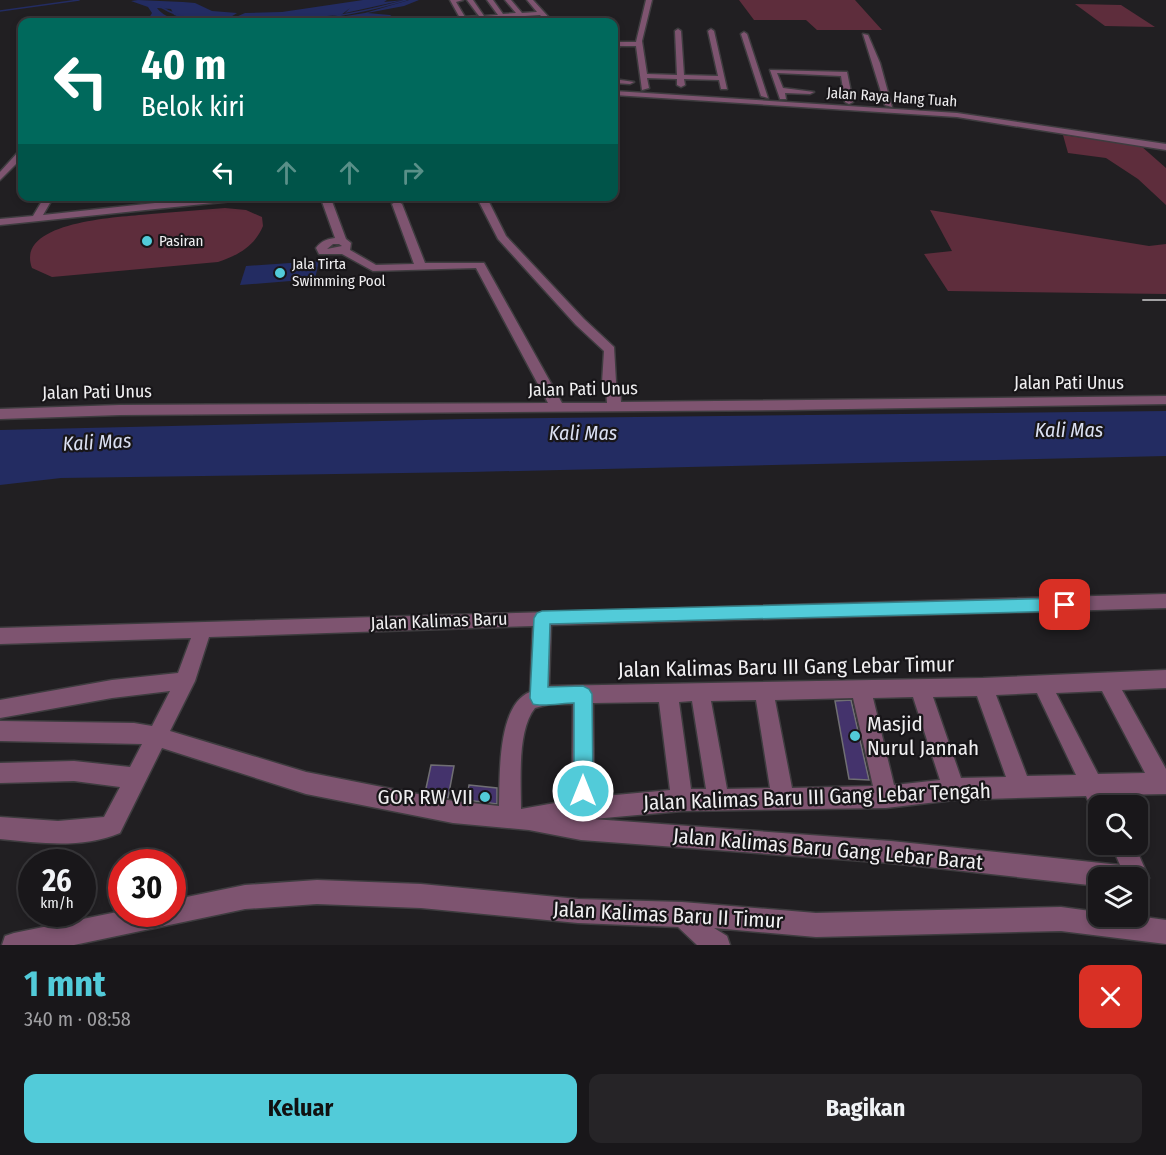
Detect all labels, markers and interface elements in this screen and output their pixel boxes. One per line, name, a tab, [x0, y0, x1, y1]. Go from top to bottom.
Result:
text: 40 m	[141, 40, 226, 90]
icon: left	[42, 42, 120, 120]
street label: Jalan Raya Hang Tuah	[826, 83, 958, 111]
text: Belok kiri	[141, 91, 245, 123]
icon: left	[207, 156, 240, 189]
icon: ahead	[270, 156, 303, 189]
icon: ahead	[333, 156, 366, 189]
icon: right	[396, 156, 429, 189]
place label: Pasiran	[159, 232, 204, 250]
marker: Pasiran	[140, 234, 154, 248]
place label: Jala Tirta Swimming Pool	[292, 255, 386, 290]
marker: Jala Tirta Swimming Pool	[273, 266, 287, 280]
street label: Jalan Pati Unus	[1014, 372, 1124, 394]
street label: Jalan Pati Unus	[528, 377, 638, 401]
street label: Jalan Pati Unus	[42, 380, 152, 404]
water label: Kali Mas	[1035, 418, 1104, 442]
water label: Kali Mas	[549, 421, 618, 445]
water label: Kali Mas	[62, 428, 132, 456]
pin	[1039, 579, 1090, 630]
icon: arrive	[1048, 588, 1081, 621]
street label: Jalan Kalimas Baru	[370, 608, 508, 634]
street label: Jalan Kalimas Baru III Gang Lebar Timur	[618, 651, 955, 683]
place label: Masjid Nurul Jannah	[867, 711, 979, 761]
marker: Masjid Nurul Jannah	[848, 729, 862, 743]
position arrow	[551, 759, 615, 823]
street label: Jalan Kalimas Baru III Gang Lebar Tengah	[643, 778, 991, 816]
place label: GOR RW VII	[378, 784, 473, 810]
marker: GOR RW VII	[478, 790, 492, 804]
map controls	[1088, 795, 1148, 927]
button: search	[1088, 795, 1148, 855]
street label: Jalan Kalimas Baru Gang Lebar Barat	[672, 822, 984, 876]
speed limit sign: 30	[108, 849, 186, 927]
text: 26	[42, 863, 72, 899]
button: layers	[1088, 867, 1148, 927]
text: km/h	[40, 894, 74, 912]
street label: Jalan Kalimas Baru II Timur	[552, 896, 784, 934]
text: 1 mnt	[24, 962, 106, 1006]
button: close	[1079, 965, 1142, 1028]
text: 340 m · 08:58	[24, 1007, 131, 1031]
button: Keluar	[24, 1074, 577, 1143]
button: Bagikan	[589, 1074, 1142, 1143]

